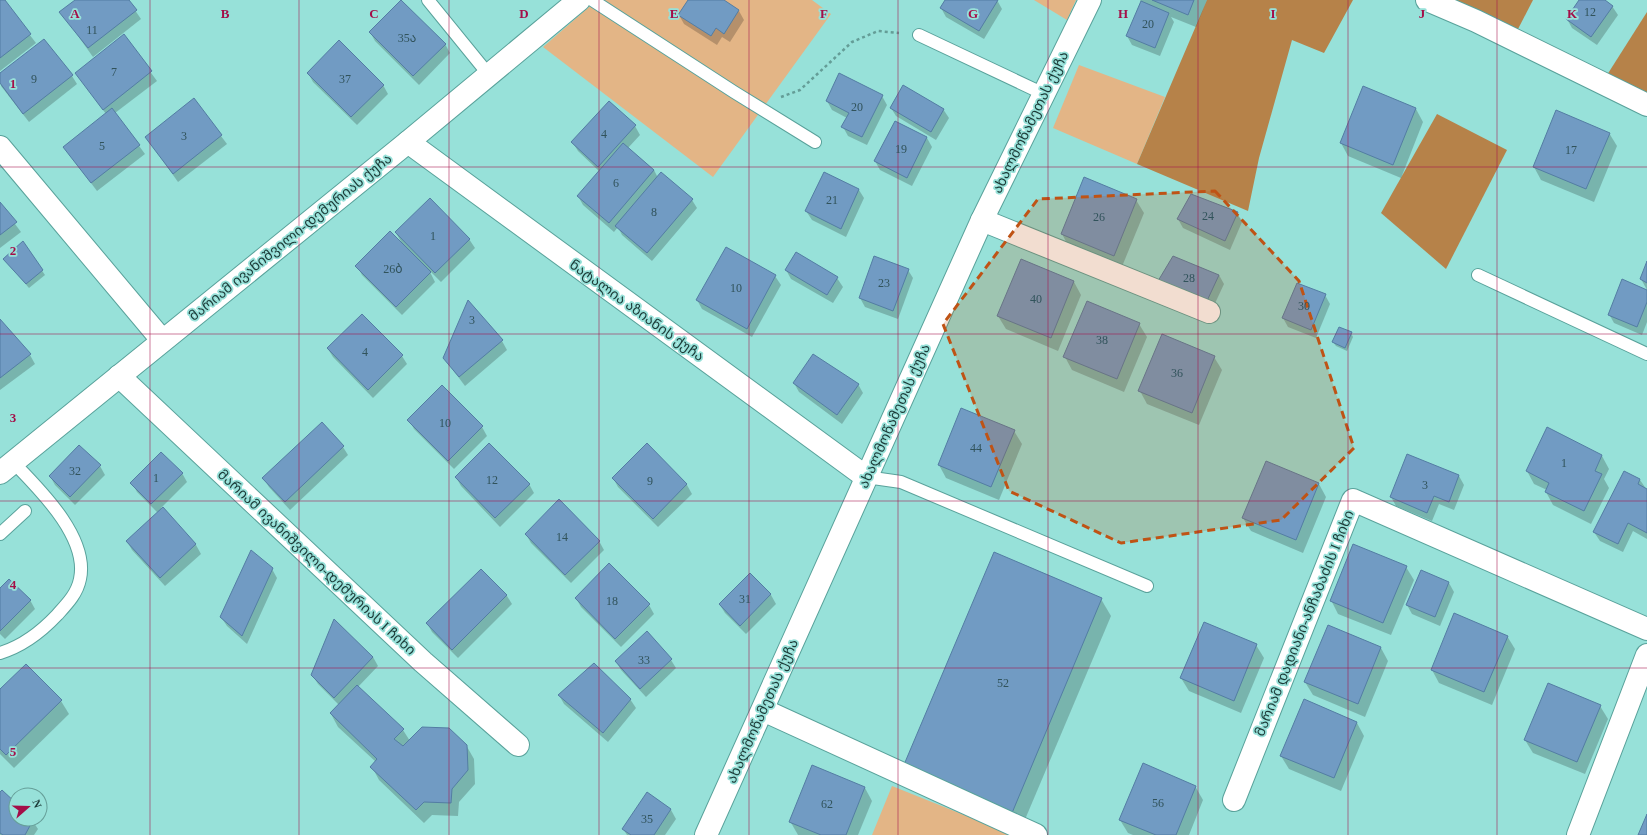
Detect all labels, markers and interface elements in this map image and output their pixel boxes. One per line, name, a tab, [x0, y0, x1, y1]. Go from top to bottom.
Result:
house number: 12	[1584, 5, 1596, 19]
text: A	[70, 6, 80, 21]
text: B	[221, 6, 230, 21]
text: C	[369, 6, 379, 21]
text: D	[519, 6, 529, 21]
text: E	[670, 6, 678, 21]
text: F	[820, 6, 828, 21]
text: G	[968, 6, 978, 21]
text: H	[1118, 6, 1128, 21]
text: I	[1270, 6, 1276, 21]
text: J	[1419, 6, 1426, 21]
text: K	[1567, 6, 1578, 21]
house number: 20	[1142, 17, 1154, 31]
house number: 11	[86, 23, 98, 37]
house number: 35ა	[398, 31, 416, 45]
street label: ახალმოწამეთას ქუჩა	[989, 49, 1072, 196]
house number: 7	[111, 65, 117, 79]
house number: 9	[31, 72, 37, 86]
house number: 37	[339, 72, 351, 86]
text: 1	[10, 76, 16, 91]
house number: 20	[851, 100, 863, 114]
house number: 4	[601, 127, 607, 141]
house number: 3	[181, 129, 187, 143]
house number: 5	[99, 139, 105, 153]
house number: 19	[895, 142, 907, 156]
house number: 17	[1565, 143, 1577, 157]
street label: მარიამ ივანიშვილი-დემურიას ქუჩა	[186, 151, 395, 325]
house number: 6	[613, 176, 619, 190]
house number: 21	[826, 193, 838, 207]
house number: 8	[651, 205, 657, 219]
house number: 24	[1202, 209, 1214, 223]
house number: 26	[1093, 210, 1105, 224]
house number: 1	[430, 229, 436, 243]
text: 2	[10, 243, 16, 258]
street label: ნატალია აზიანის ქუჩა	[566, 257, 707, 365]
house number: 26ბ	[383, 262, 403, 276]
house number: 28	[1183, 271, 1195, 285]
house number: 23	[878, 276, 890, 290]
house number: 10	[730, 281, 742, 295]
house number: 40	[1030, 292, 1042, 306]
house number: 30	[1298, 299, 1310, 313]
house number: 3	[469, 313, 475, 327]
house number: 38	[1096, 333, 1108, 347]
street label: ახალმოწამეთას ქუჩა	[856, 342, 934, 491]
house number: 4	[362, 345, 368, 359]
house number: 36	[1171, 366, 1183, 380]
text: 3	[10, 410, 17, 425]
house number: 10	[439, 416, 451, 430]
house number: 44	[970, 441, 982, 455]
house number: 1	[1561, 456, 1567, 470]
house number: 32	[69, 464, 81, 478]
street label: მარიამ ივანიშვილი-დემურიას I ჩიხი	[214, 467, 418, 659]
house number: 1	[153, 471, 159, 485]
house number: 12	[486, 473, 498, 487]
house number: 9	[647, 474, 653, 488]
house number: 3	[1422, 478, 1428, 492]
street label: მარიამ დადიანი-ანჩაბაძის I ჩიხი	[1252, 508, 1358, 739]
house number: 14	[556, 530, 568, 544]
text: 4	[10, 577, 17, 592]
house number: 31	[739, 592, 751, 606]
house number: 18	[606, 594, 618, 608]
street label: ახალმოწამეთას ქუჩა	[724, 637, 802, 786]
house number: 33	[638, 653, 650, 667]
house number: 52	[997, 676, 1009, 690]
text: 5	[10, 744, 17, 759]
north arrow	[8, 787, 48, 827]
house number: 56	[1152, 796, 1164, 810]
house number: 62	[821, 797, 833, 811]
text: N	[30, 798, 44, 809]
house number: 35	[641, 812, 653, 826]

